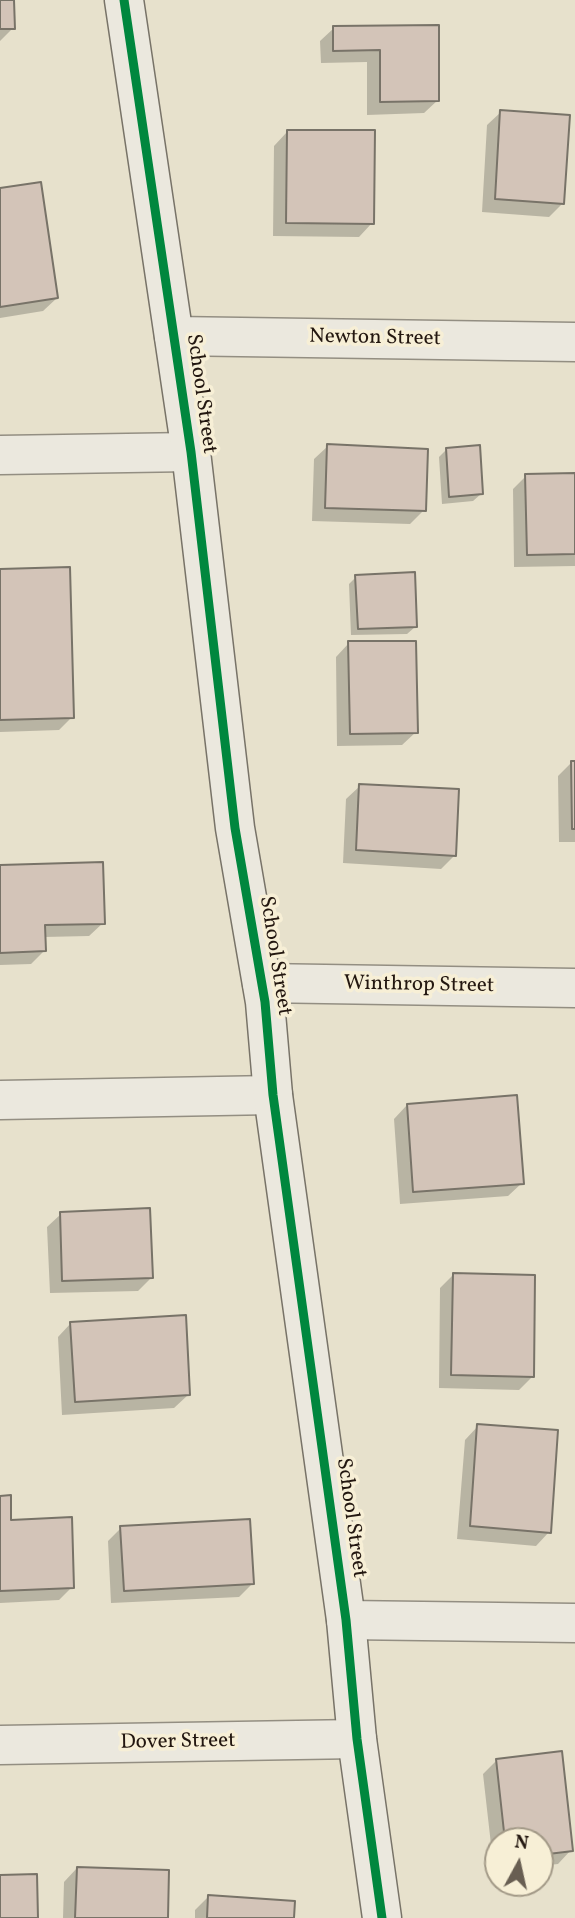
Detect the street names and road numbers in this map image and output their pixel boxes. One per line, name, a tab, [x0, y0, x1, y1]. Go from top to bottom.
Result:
street label: Newton Street	[309, 325, 441, 353]
street label: School Street	[179, 333, 221, 455]
street label: School Street	[252, 894, 296, 1018]
street label: Winthrop Street	[344, 972, 494, 1000]
street label: School Street	[329, 1457, 371, 1579]
street label: Dover Street	[120, 1729, 236, 1757]

